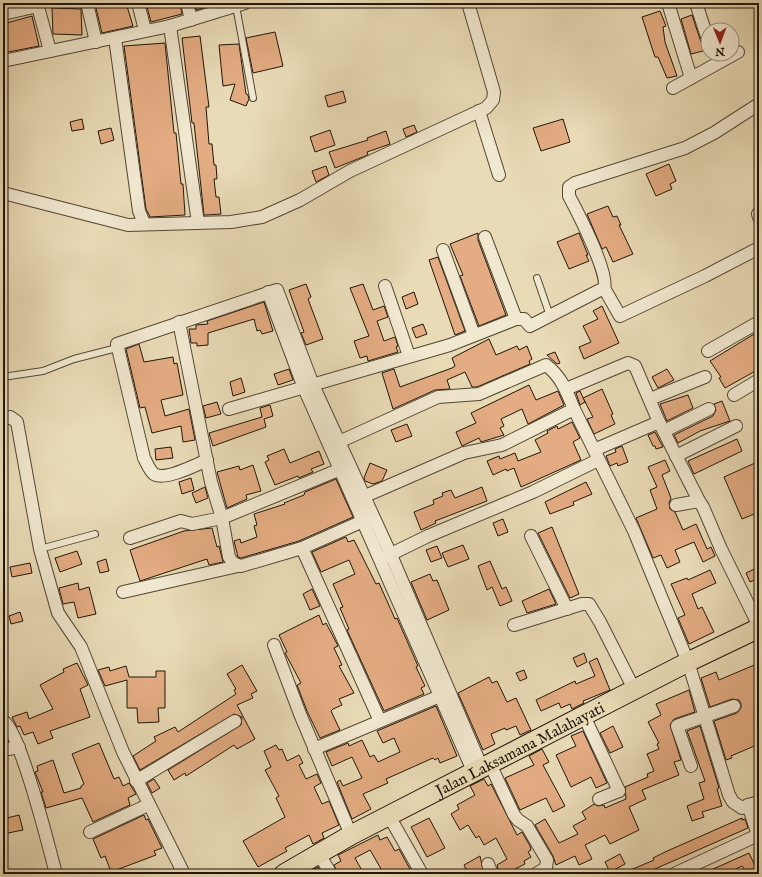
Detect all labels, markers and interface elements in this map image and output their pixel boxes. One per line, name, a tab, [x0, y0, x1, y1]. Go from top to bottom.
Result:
north arrow	[700, 22, 740, 62]
text: N	[715, 44, 726, 58]
street label: Jalan Laksamana Malahayati	[431, 699, 608, 803]

